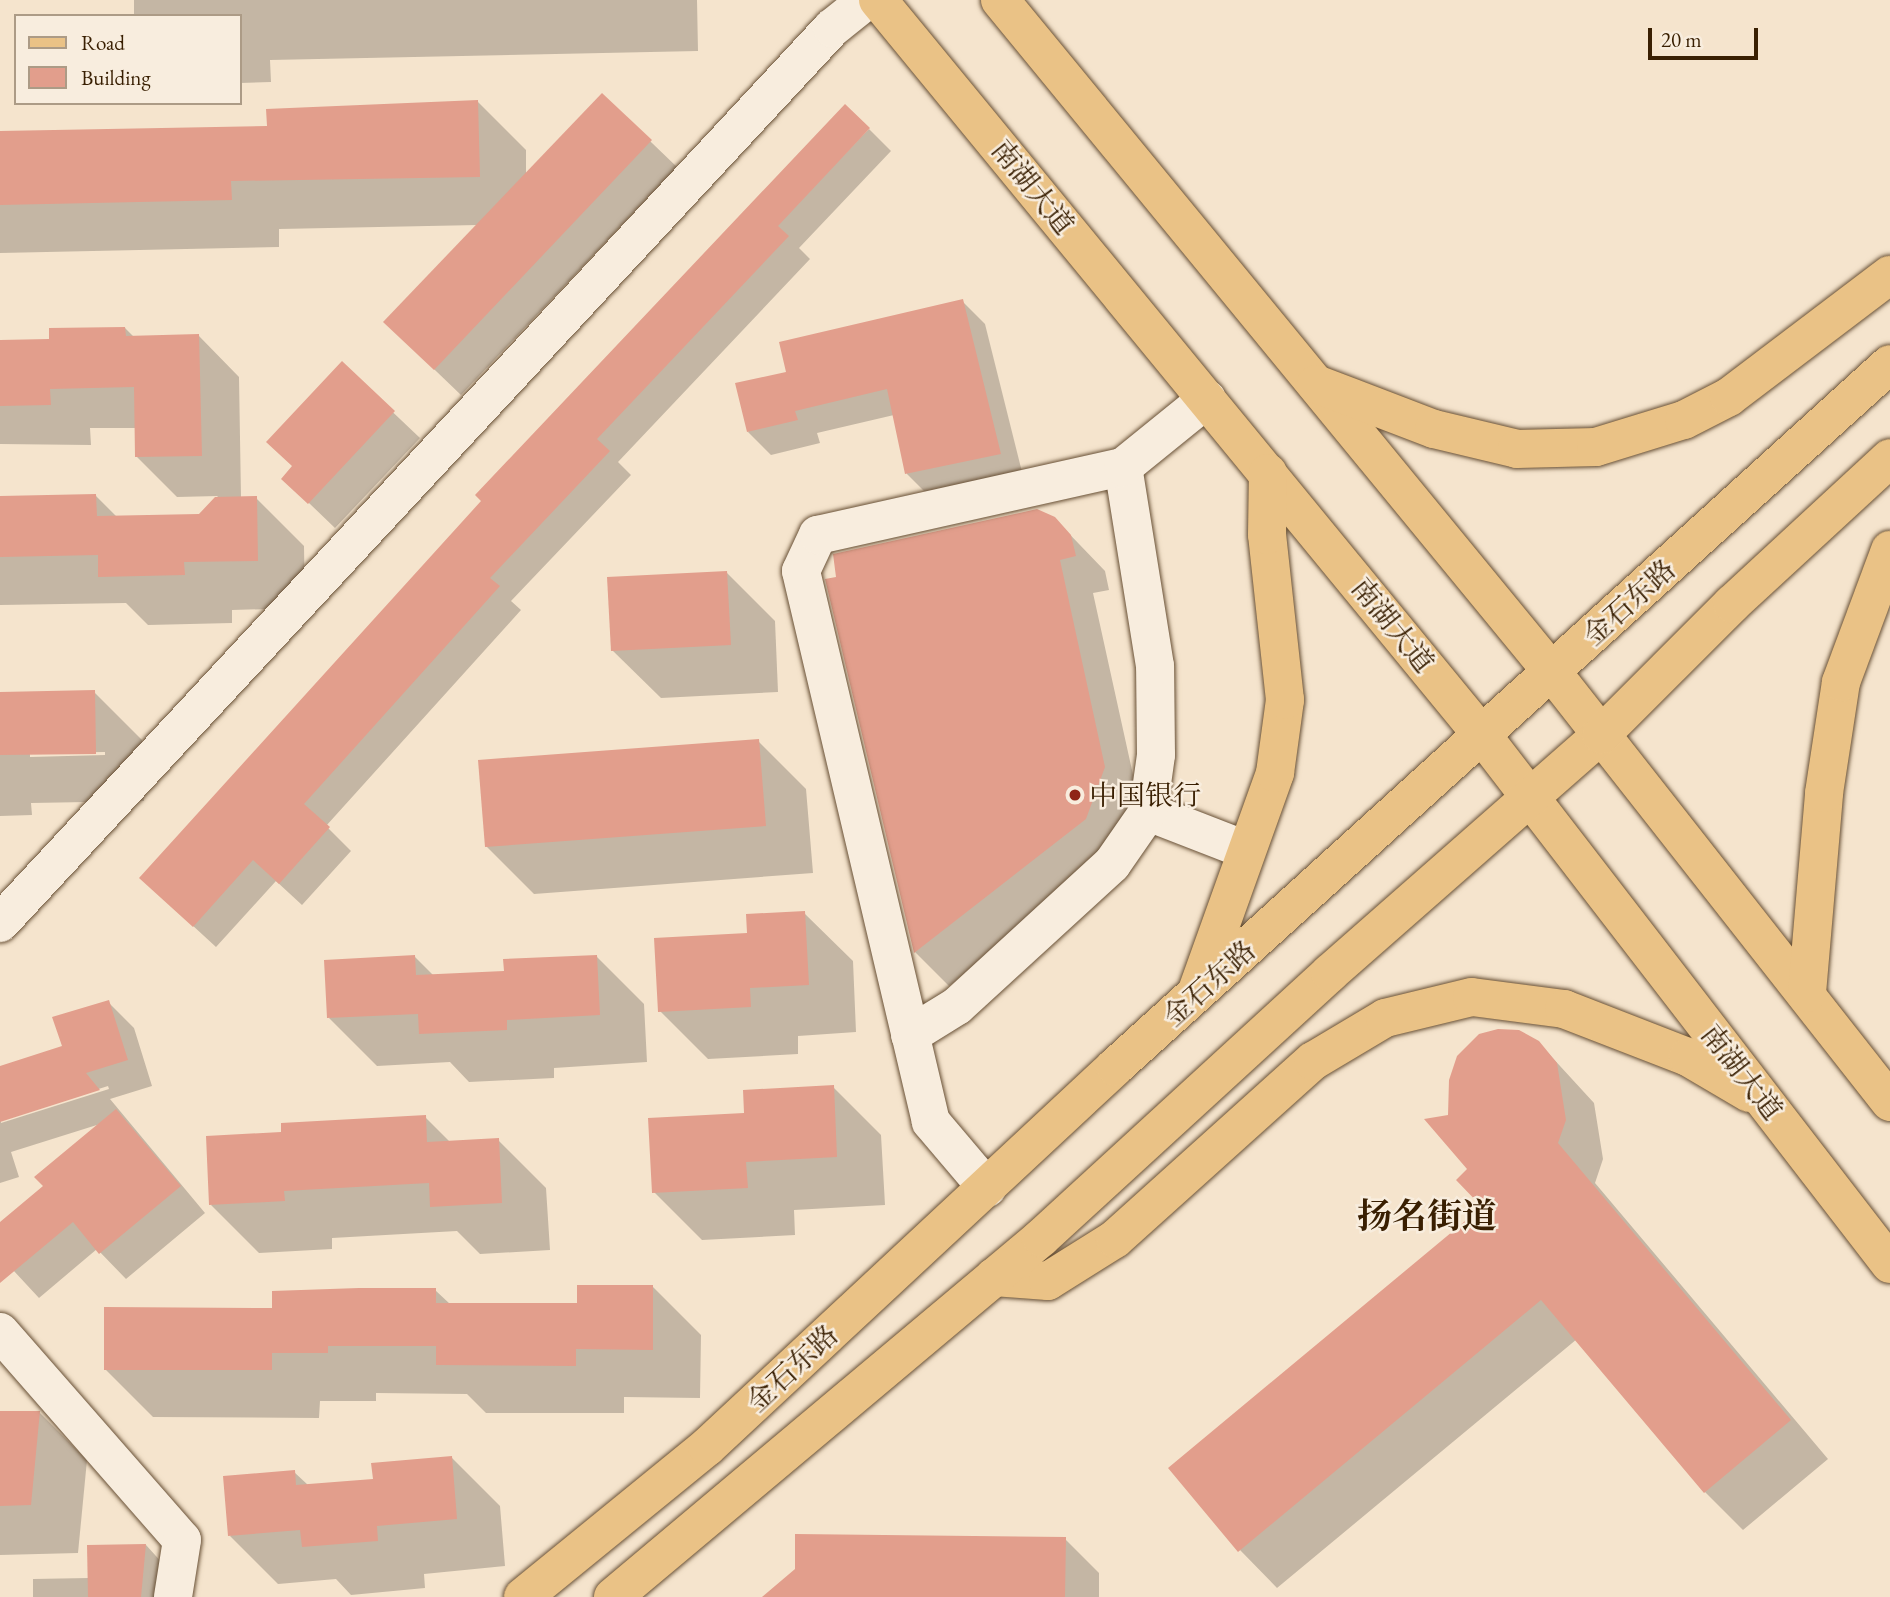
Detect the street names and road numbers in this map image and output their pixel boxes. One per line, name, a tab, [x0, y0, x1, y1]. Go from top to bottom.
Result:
street label: 南湖大道	[985, 133, 1081, 241]
street label: 金石东路	[1576, 552, 1682, 652]
street label: 南湖大道	[1345, 571, 1441, 679]
street label: 金石东路	[1156, 933, 1262, 1033]
street label: 南湖大道	[1694, 1018, 1790, 1126]
street label: 金石东路	[740, 1318, 844, 1418]

